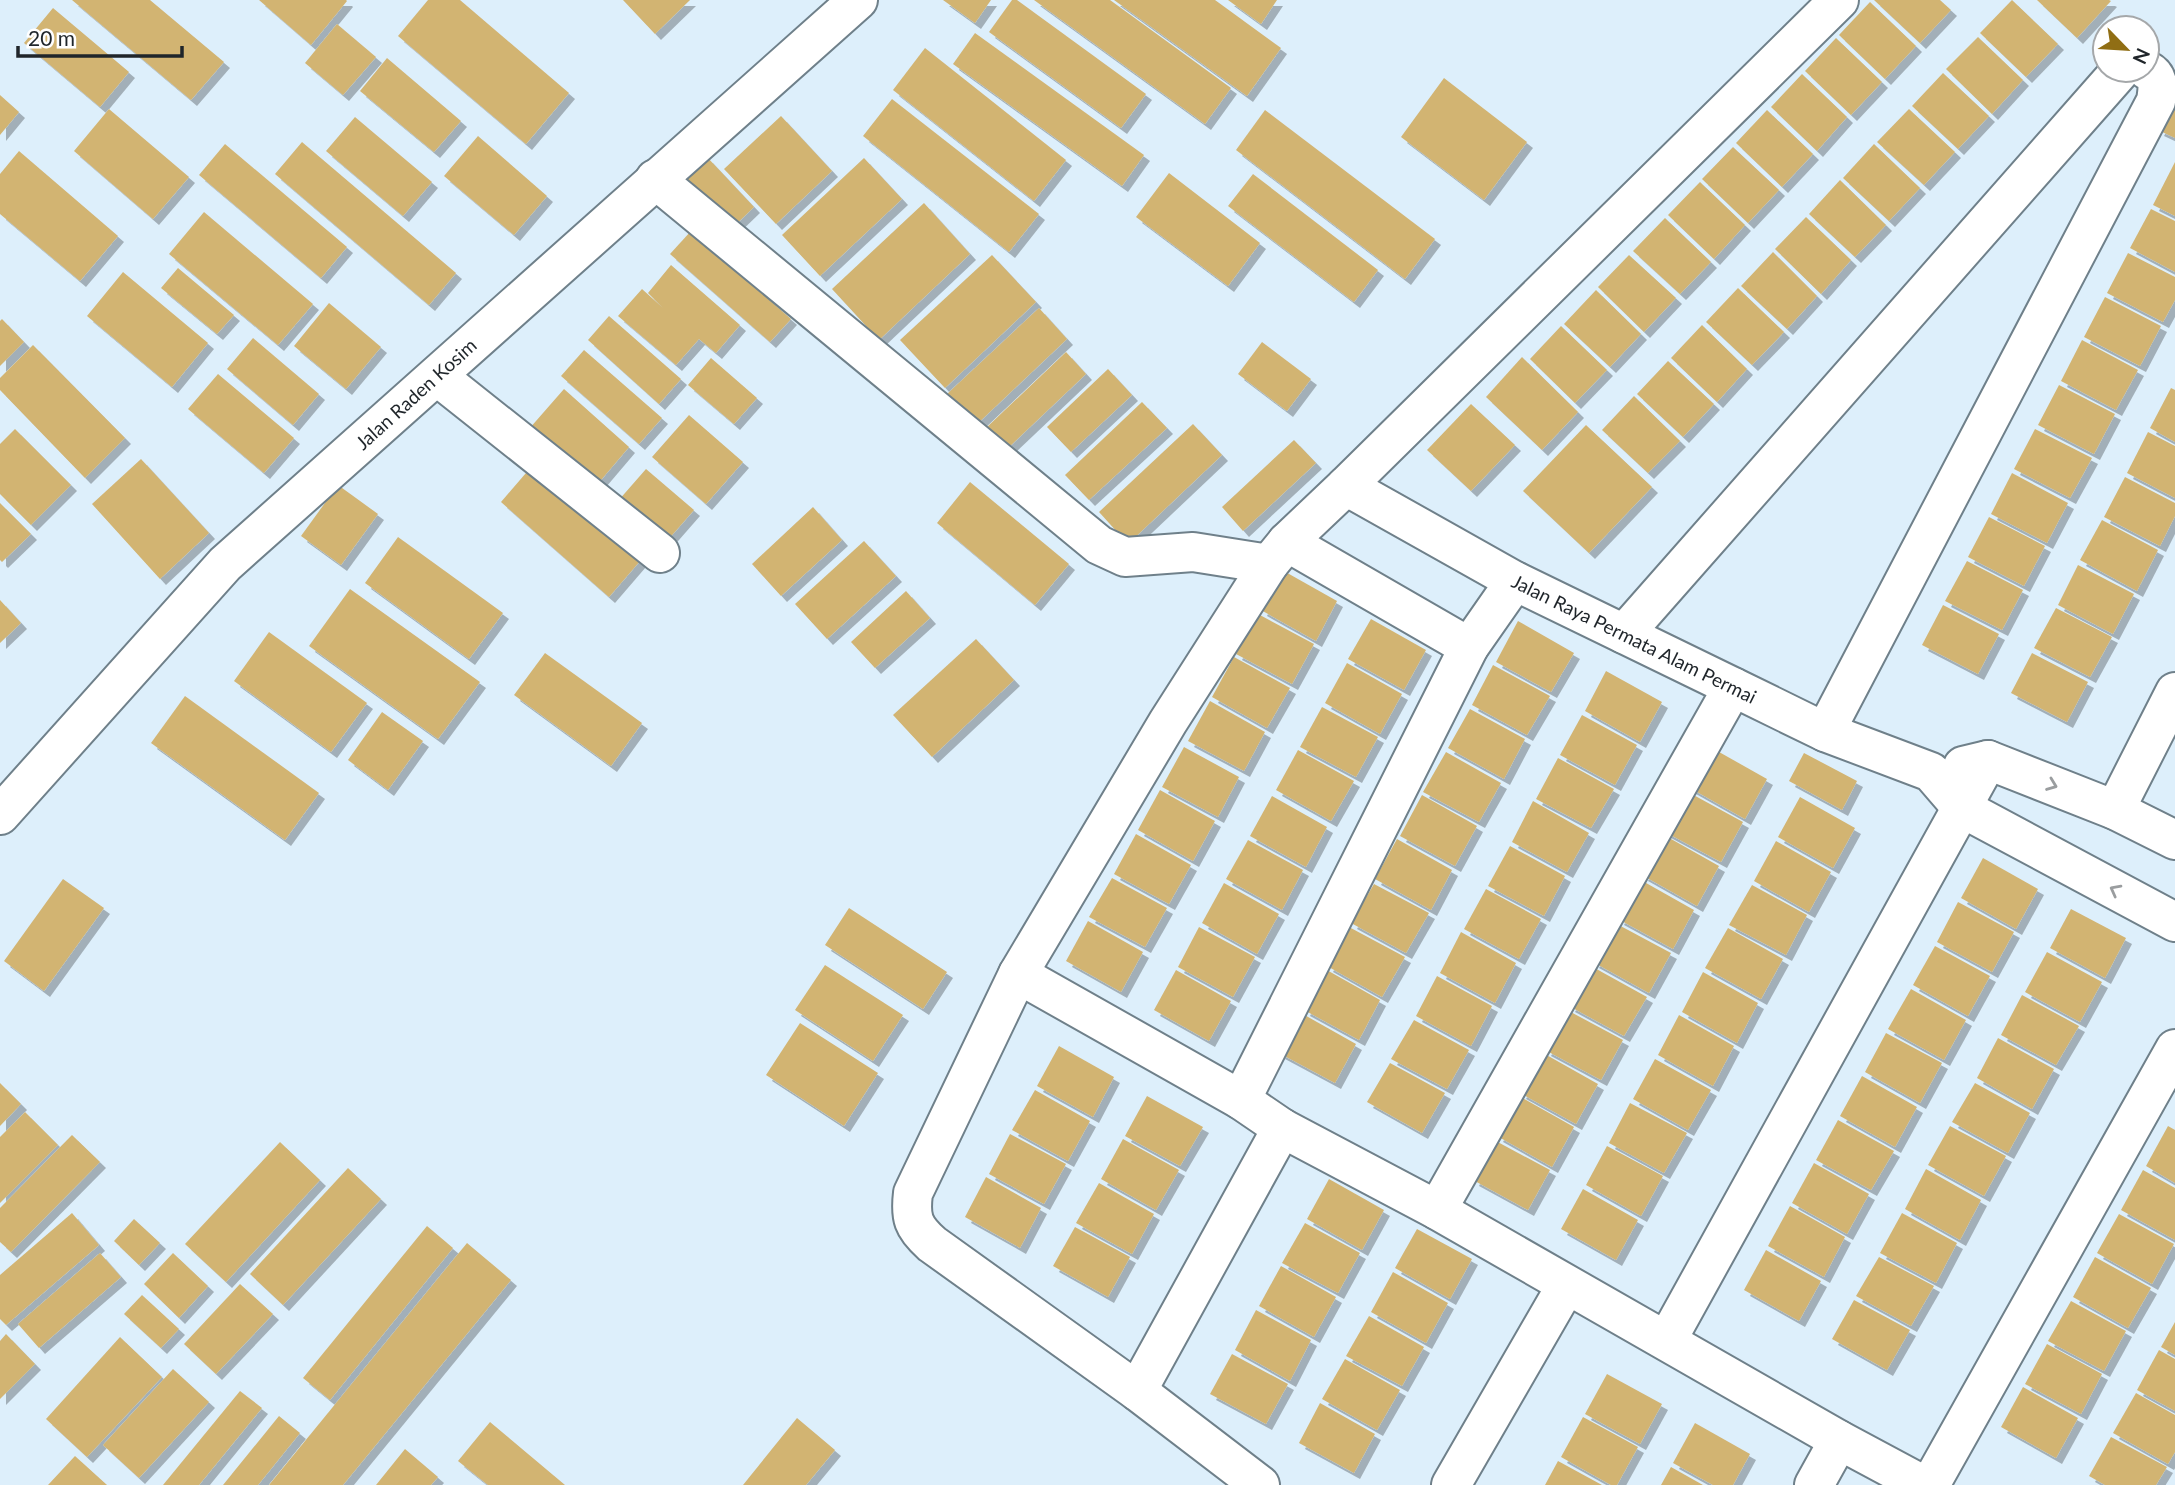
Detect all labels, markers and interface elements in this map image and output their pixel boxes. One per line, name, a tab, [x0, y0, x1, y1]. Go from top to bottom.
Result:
scale bar	[18, 14, 182, 58]
north arrow	[2091, 14, 2161, 84]
text: 20 m	[28, 25, 75, 50]
text: N	[2128, 45, 2155, 68]
street label: Jalan Raden Kosim	[350, 333, 481, 454]
street label: Jalan Raya Permata Alam Permai	[1508, 569, 1760, 708]
one-way arrow	[2045, 777, 2057, 791]
one-way arrow	[2110, 885, 2122, 898]

